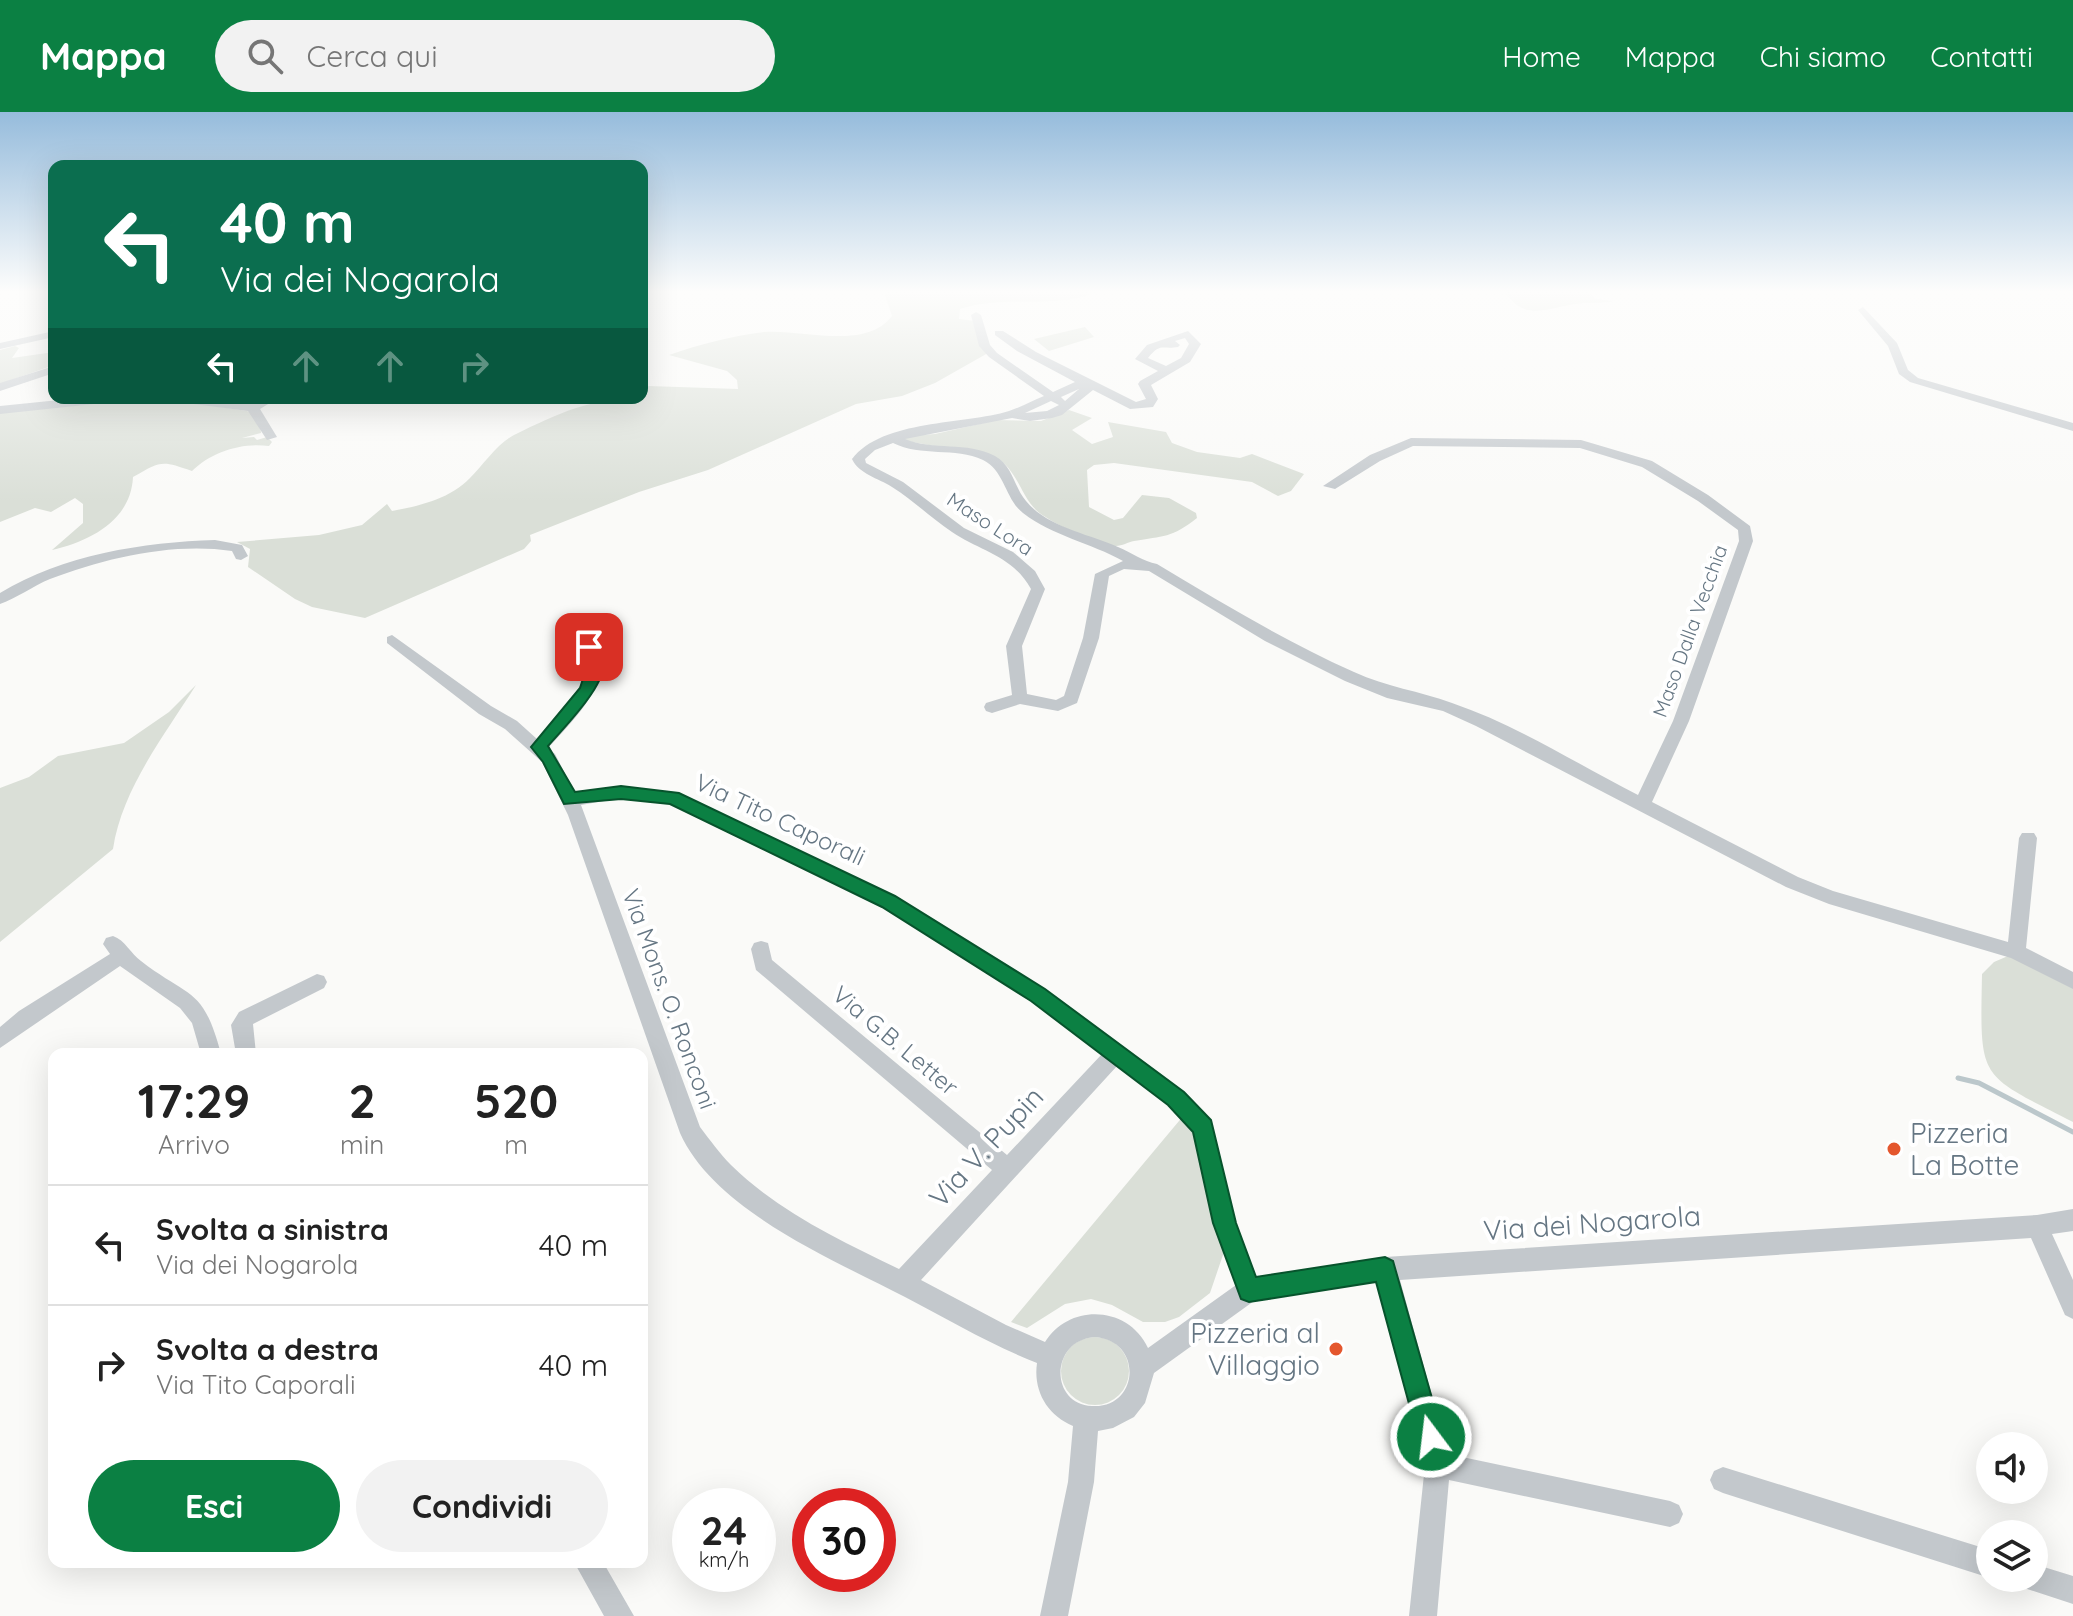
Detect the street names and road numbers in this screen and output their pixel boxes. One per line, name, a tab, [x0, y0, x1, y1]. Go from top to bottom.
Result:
street label: Maso Lora	[942, 486, 1038, 561]
street label: Maso Dalla Vecchia	[1647, 541, 1732, 720]
street label: Via Tito Caporali	[691, 767, 870, 872]
street label: Via Mons. O. Ronconi	[616, 884, 724, 1113]
street label: Via G.B. Letter	[827, 979, 965, 1102]
street label: Via V. Pupin	[921, 1079, 1050, 1214]
street label: Via dei Nogarola	[1482, 1197, 1702, 1248]

